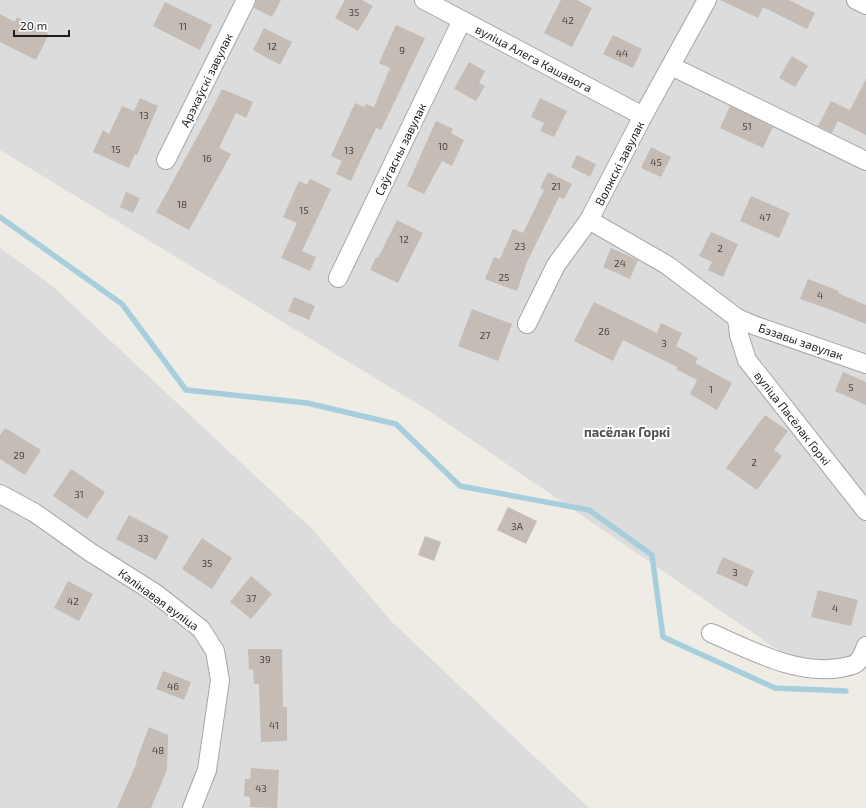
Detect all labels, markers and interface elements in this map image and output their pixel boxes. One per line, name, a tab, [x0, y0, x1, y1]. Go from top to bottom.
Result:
house number: 35	[349, 6, 359, 18]
scale bar	[14, 12, 69, 38]
house number: 42	[562, 14, 574, 26]
text: 20 m	[20, 18, 47, 32]
house number: 11	[179, 20, 187, 32]
street label: вуліца Алега Кашавога	[473, 21, 595, 96]
street label: Арэхаўскі завулак	[177, 30, 236, 130]
house number: 12	[267, 40, 277, 52]
house number: 9	[399, 44, 405, 56]
house number: 44	[616, 47, 628, 59]
street label: Саўгасны завулак	[372, 100, 430, 198]
house number: 13	[139, 109, 149, 121]
street label: Волжскі завулак	[592, 118, 648, 208]
house number: 51	[742, 120, 752, 132]
house number: 10	[438, 140, 448, 152]
house number: 15	[111, 143, 121, 155]
house number: 13	[344, 144, 354, 156]
house number: 16	[202, 152, 212, 164]
house number: 45	[650, 156, 662, 168]
house number: 21	[551, 180, 561, 192]
house number: 18	[177, 198, 187, 210]
house number: 15	[299, 204, 309, 216]
house number: 47	[759, 211, 771, 223]
house number: 12	[399, 233, 409, 245]
house number: 23	[514, 240, 526, 252]
house number: 2	[717, 242, 723, 254]
house number: 24	[614, 257, 626, 269]
house number: 25	[499, 271, 509, 283]
house number: 4	[817, 289, 823, 301]
street label: Бэзавы завулак	[756, 320, 846, 363]
house number: 26	[598, 325, 610, 337]
house number: 27	[480, 329, 490, 341]
house number: 3	[661, 337, 667, 349]
street label: вуліца Пасёлак Горкі	[751, 368, 834, 469]
house number: 5	[848, 381, 854, 393]
house number: 1	[709, 383, 713, 395]
district label: пасёлак Горкі	[584, 424, 670, 440]
house number: 29	[13, 449, 25, 461]
house number: 2	[751, 456, 757, 468]
house number: 31	[74, 488, 84, 500]
house number: 3А	[511, 520, 524, 532]
house number: 33	[137, 532, 149, 544]
house number: 35	[202, 557, 212, 569]
street label: Калінавая вуліца	[116, 565, 202, 634]
house number: 3	[732, 566, 738, 578]
house number: 37	[246, 592, 256, 604]
house number: 42	[67, 595, 79, 607]
house number: 4	[832, 602, 838, 614]
house number: 39	[259, 653, 271, 665]
house number: 46	[167, 680, 179, 692]
house number: 41	[269, 719, 279, 731]
house number: 48	[152, 744, 164, 756]
house number: 43	[255, 782, 267, 794]

